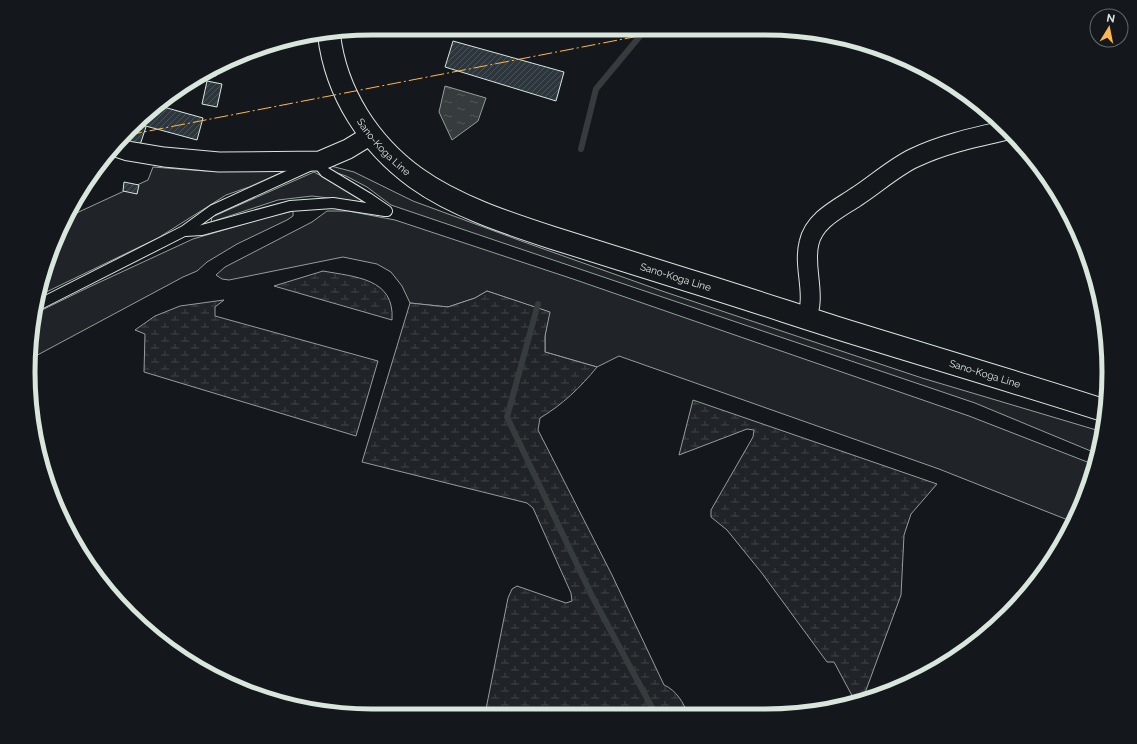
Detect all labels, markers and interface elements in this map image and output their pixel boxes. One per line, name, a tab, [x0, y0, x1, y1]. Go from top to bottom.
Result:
north arrow	[1089, 8, 1129, 48]
text: N	[1105, 12, 1116, 26]
street label: Sano-Koga Line	[355, 116, 413, 177]
street label: Sano-Koga Line	[639, 260, 713, 293]
street label: Sano-Koga Line	[948, 357, 1022, 389]

